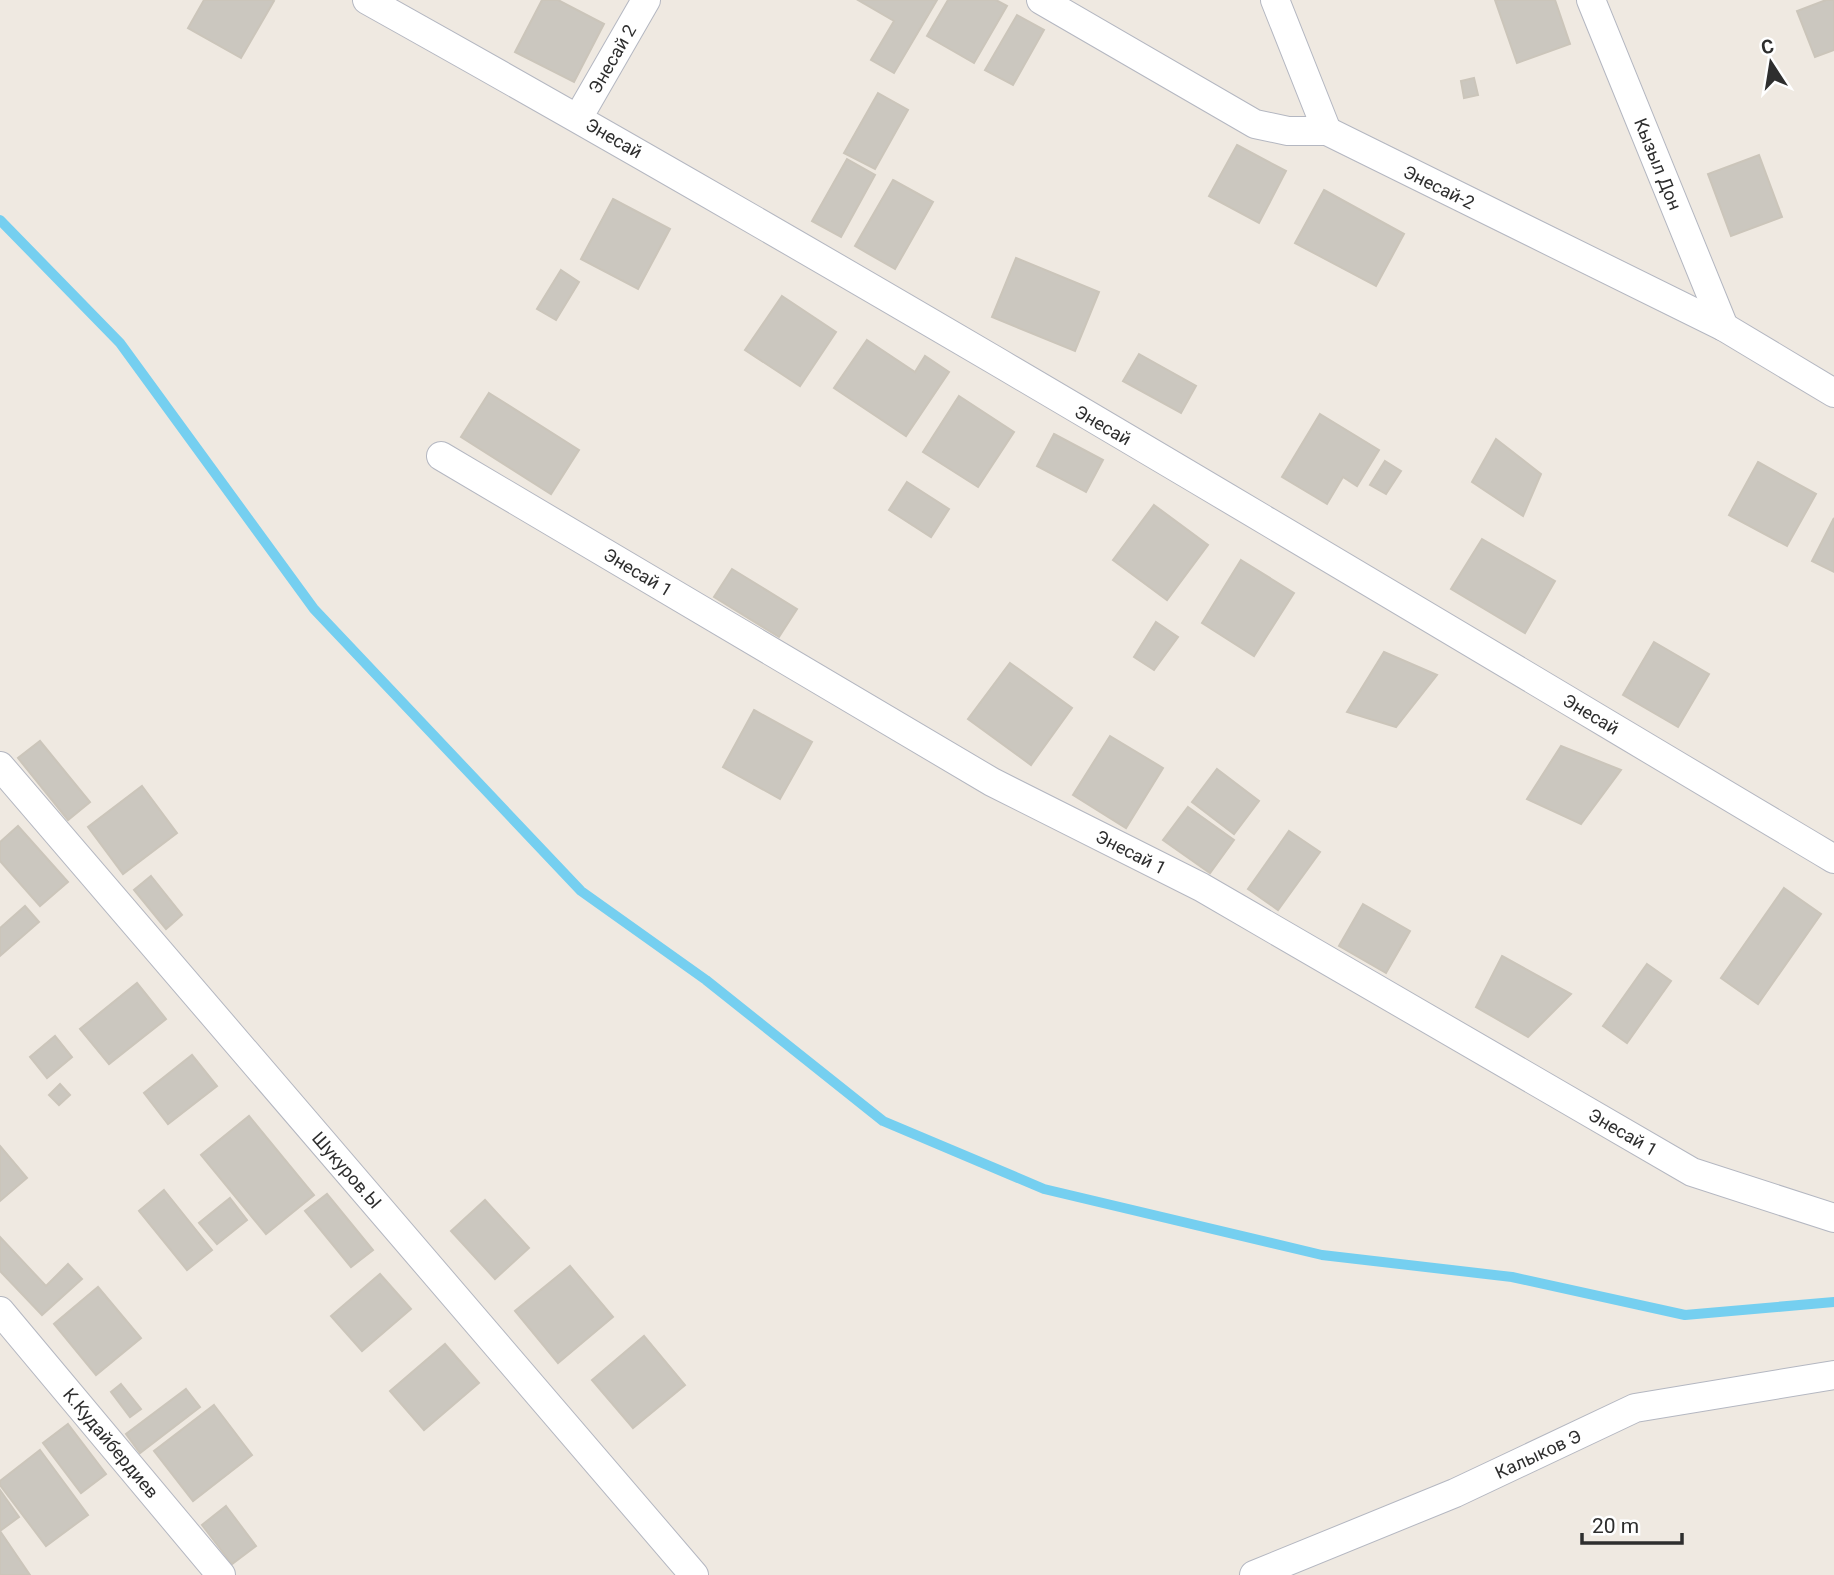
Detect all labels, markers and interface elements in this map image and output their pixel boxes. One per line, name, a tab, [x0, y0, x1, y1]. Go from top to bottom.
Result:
street label: Энесай 2	[584, 21, 640, 97]
north arrow	[1736, 28, 1806, 98]
text: С	[1759, 34, 1776, 59]
street label: Энесай	[582, 113, 646, 163]
street label: Кызыл Дон	[1630, 115, 1686, 213]
street label: Энесай-2	[1400, 161, 1478, 213]
street label: Энесай	[1071, 400, 1135, 450]
street label: Энесай 1	[600, 543, 676, 601]
street label: Энесай	[1559, 689, 1623, 739]
street label: Энесай 1	[1092, 825, 1170, 879]
street label: Энесай 1	[1585, 1104, 1661, 1160]
street label: Шукуров.Ы	[308, 1127, 386, 1213]
street label: К.Кудайбердиев	[59, 1384, 163, 1502]
street label: Калыков Э	[1492, 1425, 1584, 1483]
scale bar	[1582, 1502, 1682, 1546]
text: 20 m	[1592, 1514, 1639, 1538]

